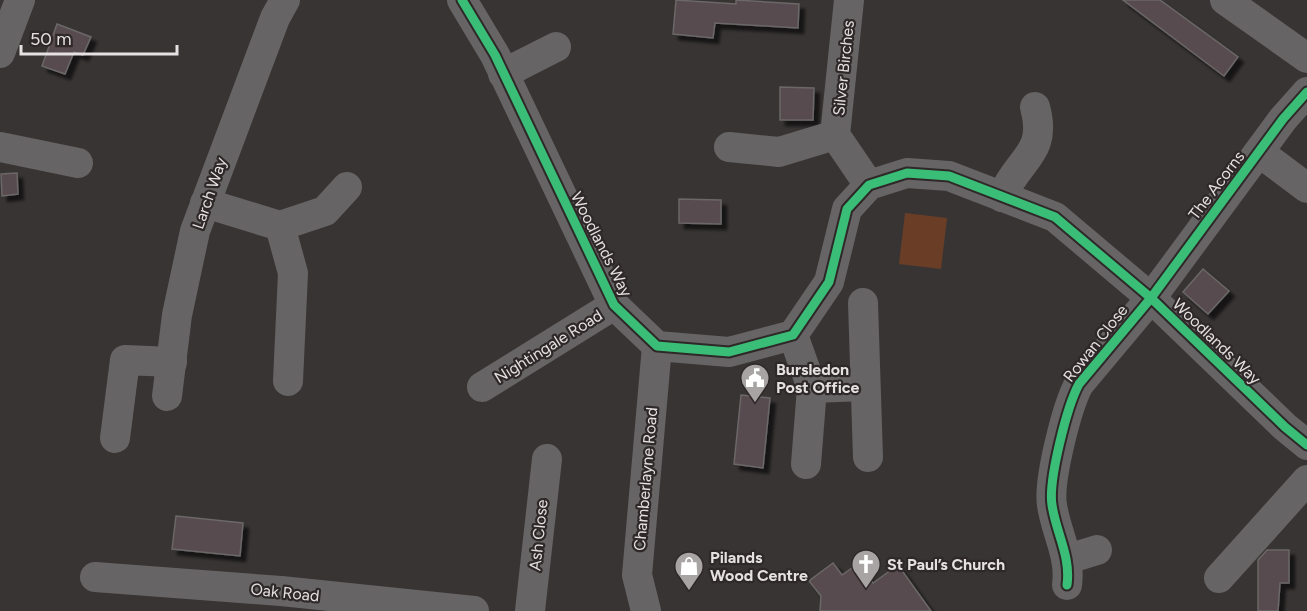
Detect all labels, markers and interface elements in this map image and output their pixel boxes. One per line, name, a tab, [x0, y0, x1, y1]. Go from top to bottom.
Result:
scale bar	[21, 18, 177, 56]
street label: Silver Birches	[829, 19, 858, 117]
text: 50 m	[30, 28, 72, 50]
street label: The Acorns	[1184, 147, 1248, 223]
street label: Larch Way	[188, 154, 231, 232]
street label: Woodlands Way	[567, 189, 636, 300]
street label: Woodlands Way	[1169, 295, 1265, 389]
street label: Rowan Close	[1059, 301, 1132, 386]
street label: Nightingale Road	[491, 306, 606, 387]
place label: Bursledon Post Office	[776, 360, 860, 397]
public building icon: Bursledon Post Office	[739, 362, 771, 404]
street label: Chamberlayne Road	[630, 406, 661, 552]
street label: Ash Close	[525, 498, 552, 572]
place label: Pilands Wood Centre	[710, 548, 808, 585]
church icon: St Paul’s Church	[850, 548, 882, 590]
shop icon: Pilands Wood Centre	[673, 550, 705, 592]
place label: St Paul’s Church	[887, 555, 1005, 574]
street label: Oak Road	[250, 579, 320, 606]

